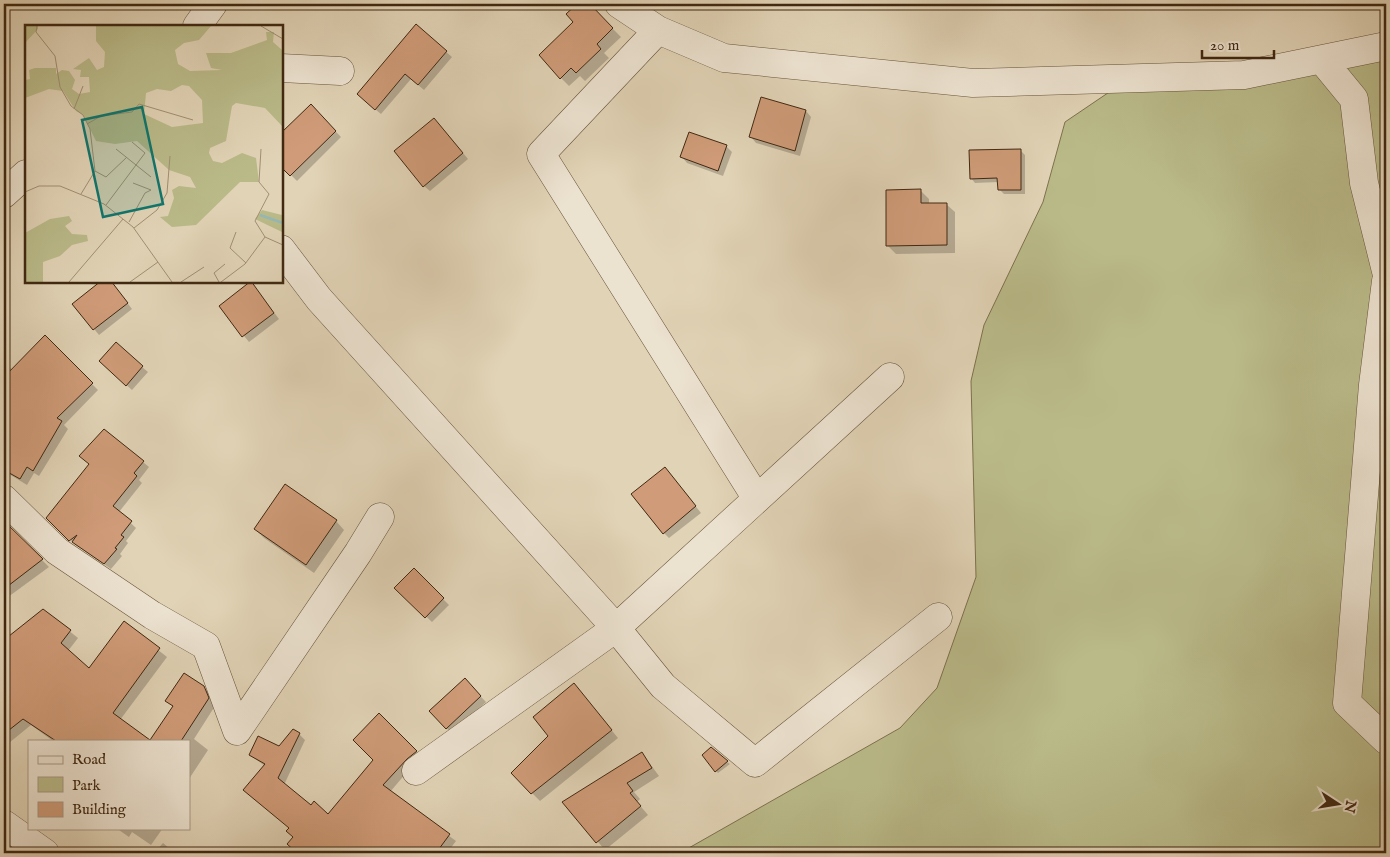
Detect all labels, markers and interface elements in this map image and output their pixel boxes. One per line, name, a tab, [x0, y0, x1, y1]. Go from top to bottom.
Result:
inset map	[25, 25, 282, 282]
scale bar	[1202, 28, 1275, 60]
text: 20 m	[1210, 36, 1240, 55]
legend	[28, 740, 190, 830]
text: Road	[72, 750, 107, 769]
text: Park	[72, 776, 102, 795]
north arrow	[1312, 780, 1362, 830]
text: N	[1340, 798, 1360, 814]
text: Building	[72, 800, 127, 819]

